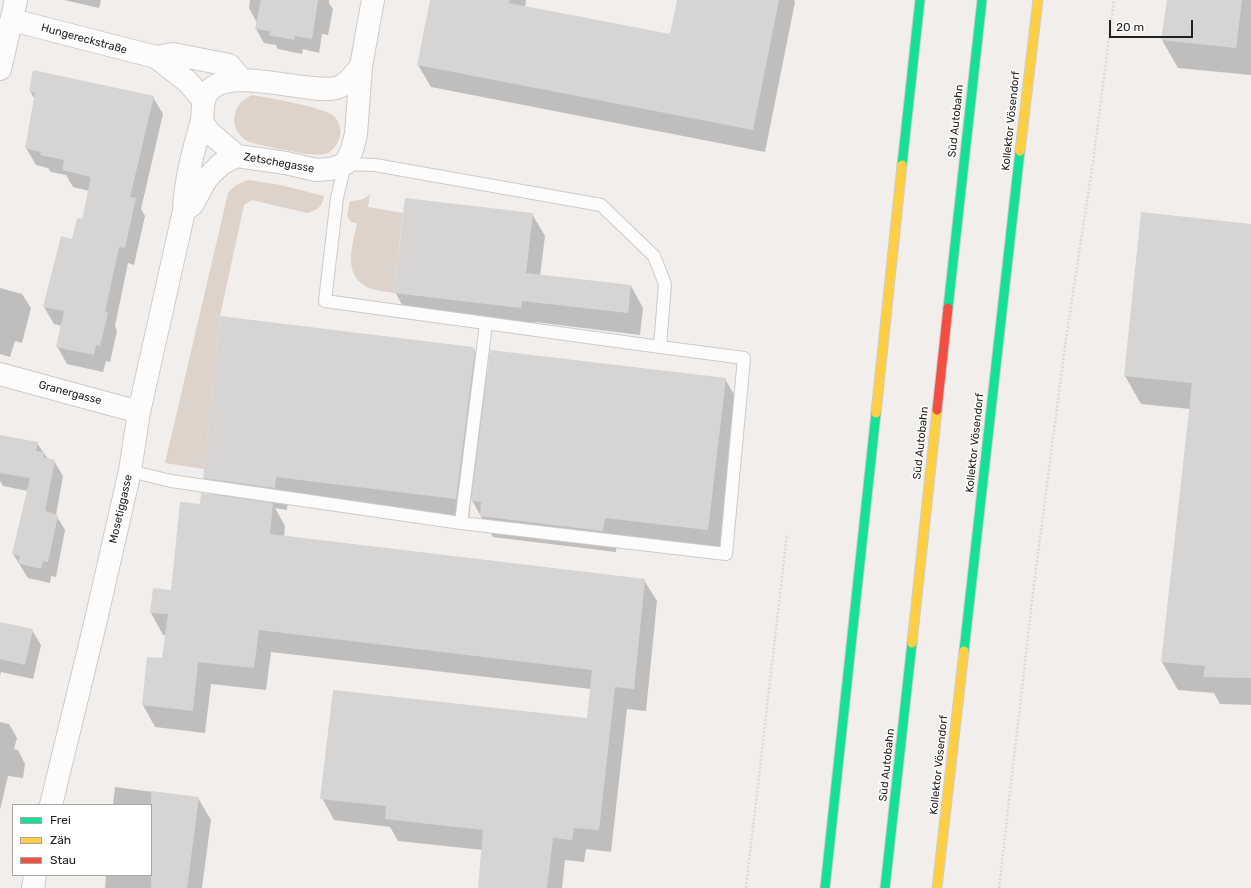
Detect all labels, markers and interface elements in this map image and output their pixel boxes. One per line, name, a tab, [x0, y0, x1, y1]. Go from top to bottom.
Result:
scale bar	[1111, 12, 1195, 38]
text: 20 m	[1116, 20, 1144, 34]
street label: Hungereckstraße	[40, 21, 128, 57]
street label: Kollektor Vösendorf	[999, 71, 1023, 171]
street label: Süd Autobahn	[946, 84, 966, 158]
street label: Zetschegasse	[243, 150, 315, 176]
street label: Granergasse	[37, 378, 103, 408]
street label: Kollektor Vösendorf	[963, 393, 987, 493]
street label: Süd Autobahn	[911, 406, 931, 480]
street label: Mosetiggasse	[107, 473, 135, 545]
street label: Kollektor Vösendorf	[927, 715, 951, 815]
street label: Süd Autobahn	[877, 728, 897, 802]
legend	[12, 804, 152, 876]
text: Frei	[50, 813, 71, 827]
text: Zäh	[50, 833, 71, 847]
text: Stau	[50, 853, 76, 867]

